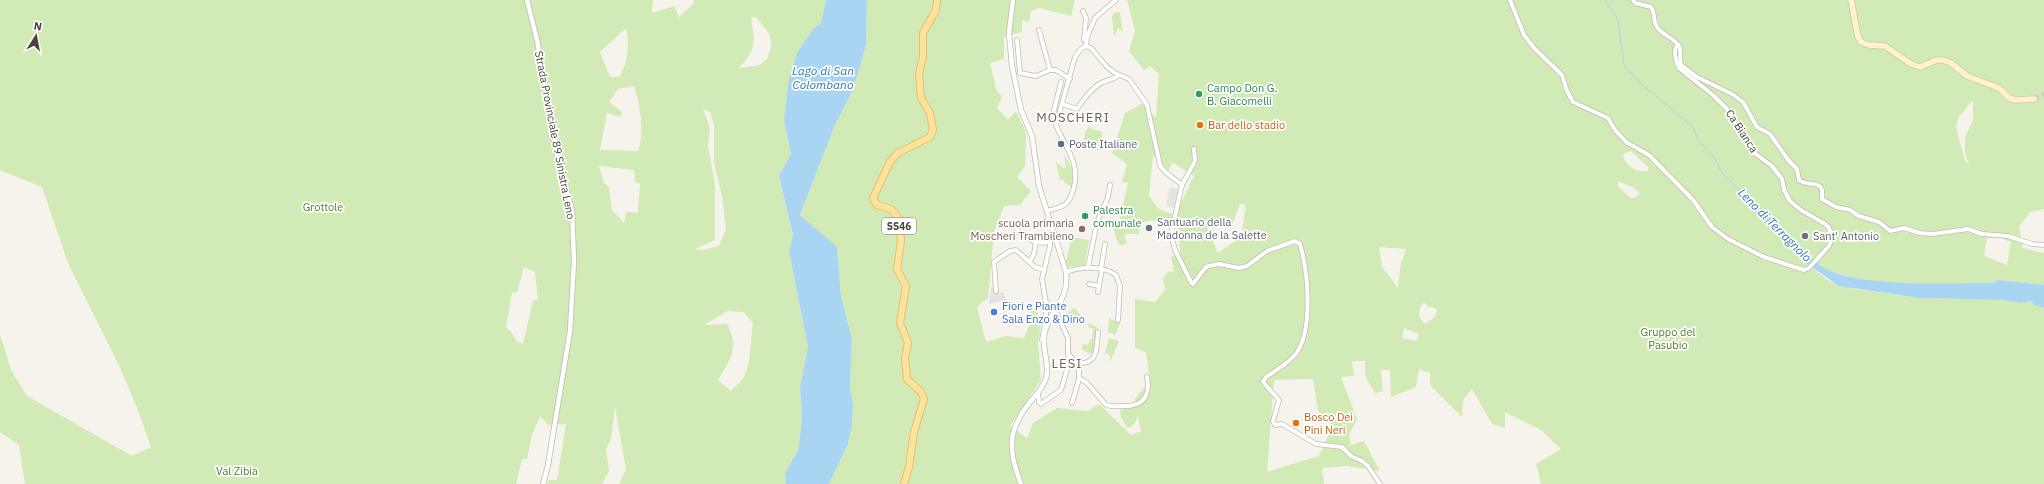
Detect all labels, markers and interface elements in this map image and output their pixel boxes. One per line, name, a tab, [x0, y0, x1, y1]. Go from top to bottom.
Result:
north arrow	[16, 16, 56, 56]
text: N	[33, 19, 43, 34]
street label: Strada Provinciale 89 Sinistra Leno	[532, 50, 578, 220]
water label: Lago di San Colombano	[792, 63, 854, 92]
place label: Campo Don G. B. Giacomelli	[1207, 81, 1277, 108]
marker: Campo Don G. B. Giacomelli	[1194, 89, 1204, 99]
street label: Ca Bianca	[1723, 107, 1761, 155]
district label: MOSCHERI	[1036, 109, 1110, 126]
place label: Bar dello stadio	[1208, 118, 1285, 132]
marker: Bar dello stadio	[1195, 120, 1205, 130]
place label: Poste Italiane	[1069, 137, 1137, 151]
marker: Poste Italiane	[1056, 139, 1066, 149]
water label: Leno di Terragnolo	[1735, 185, 1815, 265]
park label: Grottole	[303, 200, 343, 214]
place label: Palestra comunale	[1093, 203, 1142, 230]
marker: Palestra comunale	[1080, 211, 1090, 221]
place label: Santuario della Madonna de la Salette	[1157, 215, 1267, 242]
place label: scuola primaria Moscheri Trambileno	[971, 216, 1074, 243]
road number: SS46	[882, 218, 916, 234]
marker: Santuario della Madonna de la Salette	[1144, 223, 1154, 233]
marker: scuola primaria Moscheri Trambileno	[1077, 224, 1087, 234]
place label: Sant' Antonio	[1813, 229, 1879, 243]
marker: Sant' Antonio	[1800, 231, 1810, 241]
place label: Fiori e Piante Sala Enzo & Dino	[1002, 299, 1085, 326]
marker: Fiori e Piante Sala Enzo & Dino	[989, 307, 999, 317]
park label: Gruppo del Pasubio	[1641, 325, 1695, 352]
district label: LESI	[1052, 355, 1082, 372]
place label: Bosco Dei Pini Neri	[1304, 410, 1353, 437]
marker: Bosco Dei Pini Neri	[1291, 418, 1301, 428]
park label: Val Zibia	[216, 464, 258, 478]

